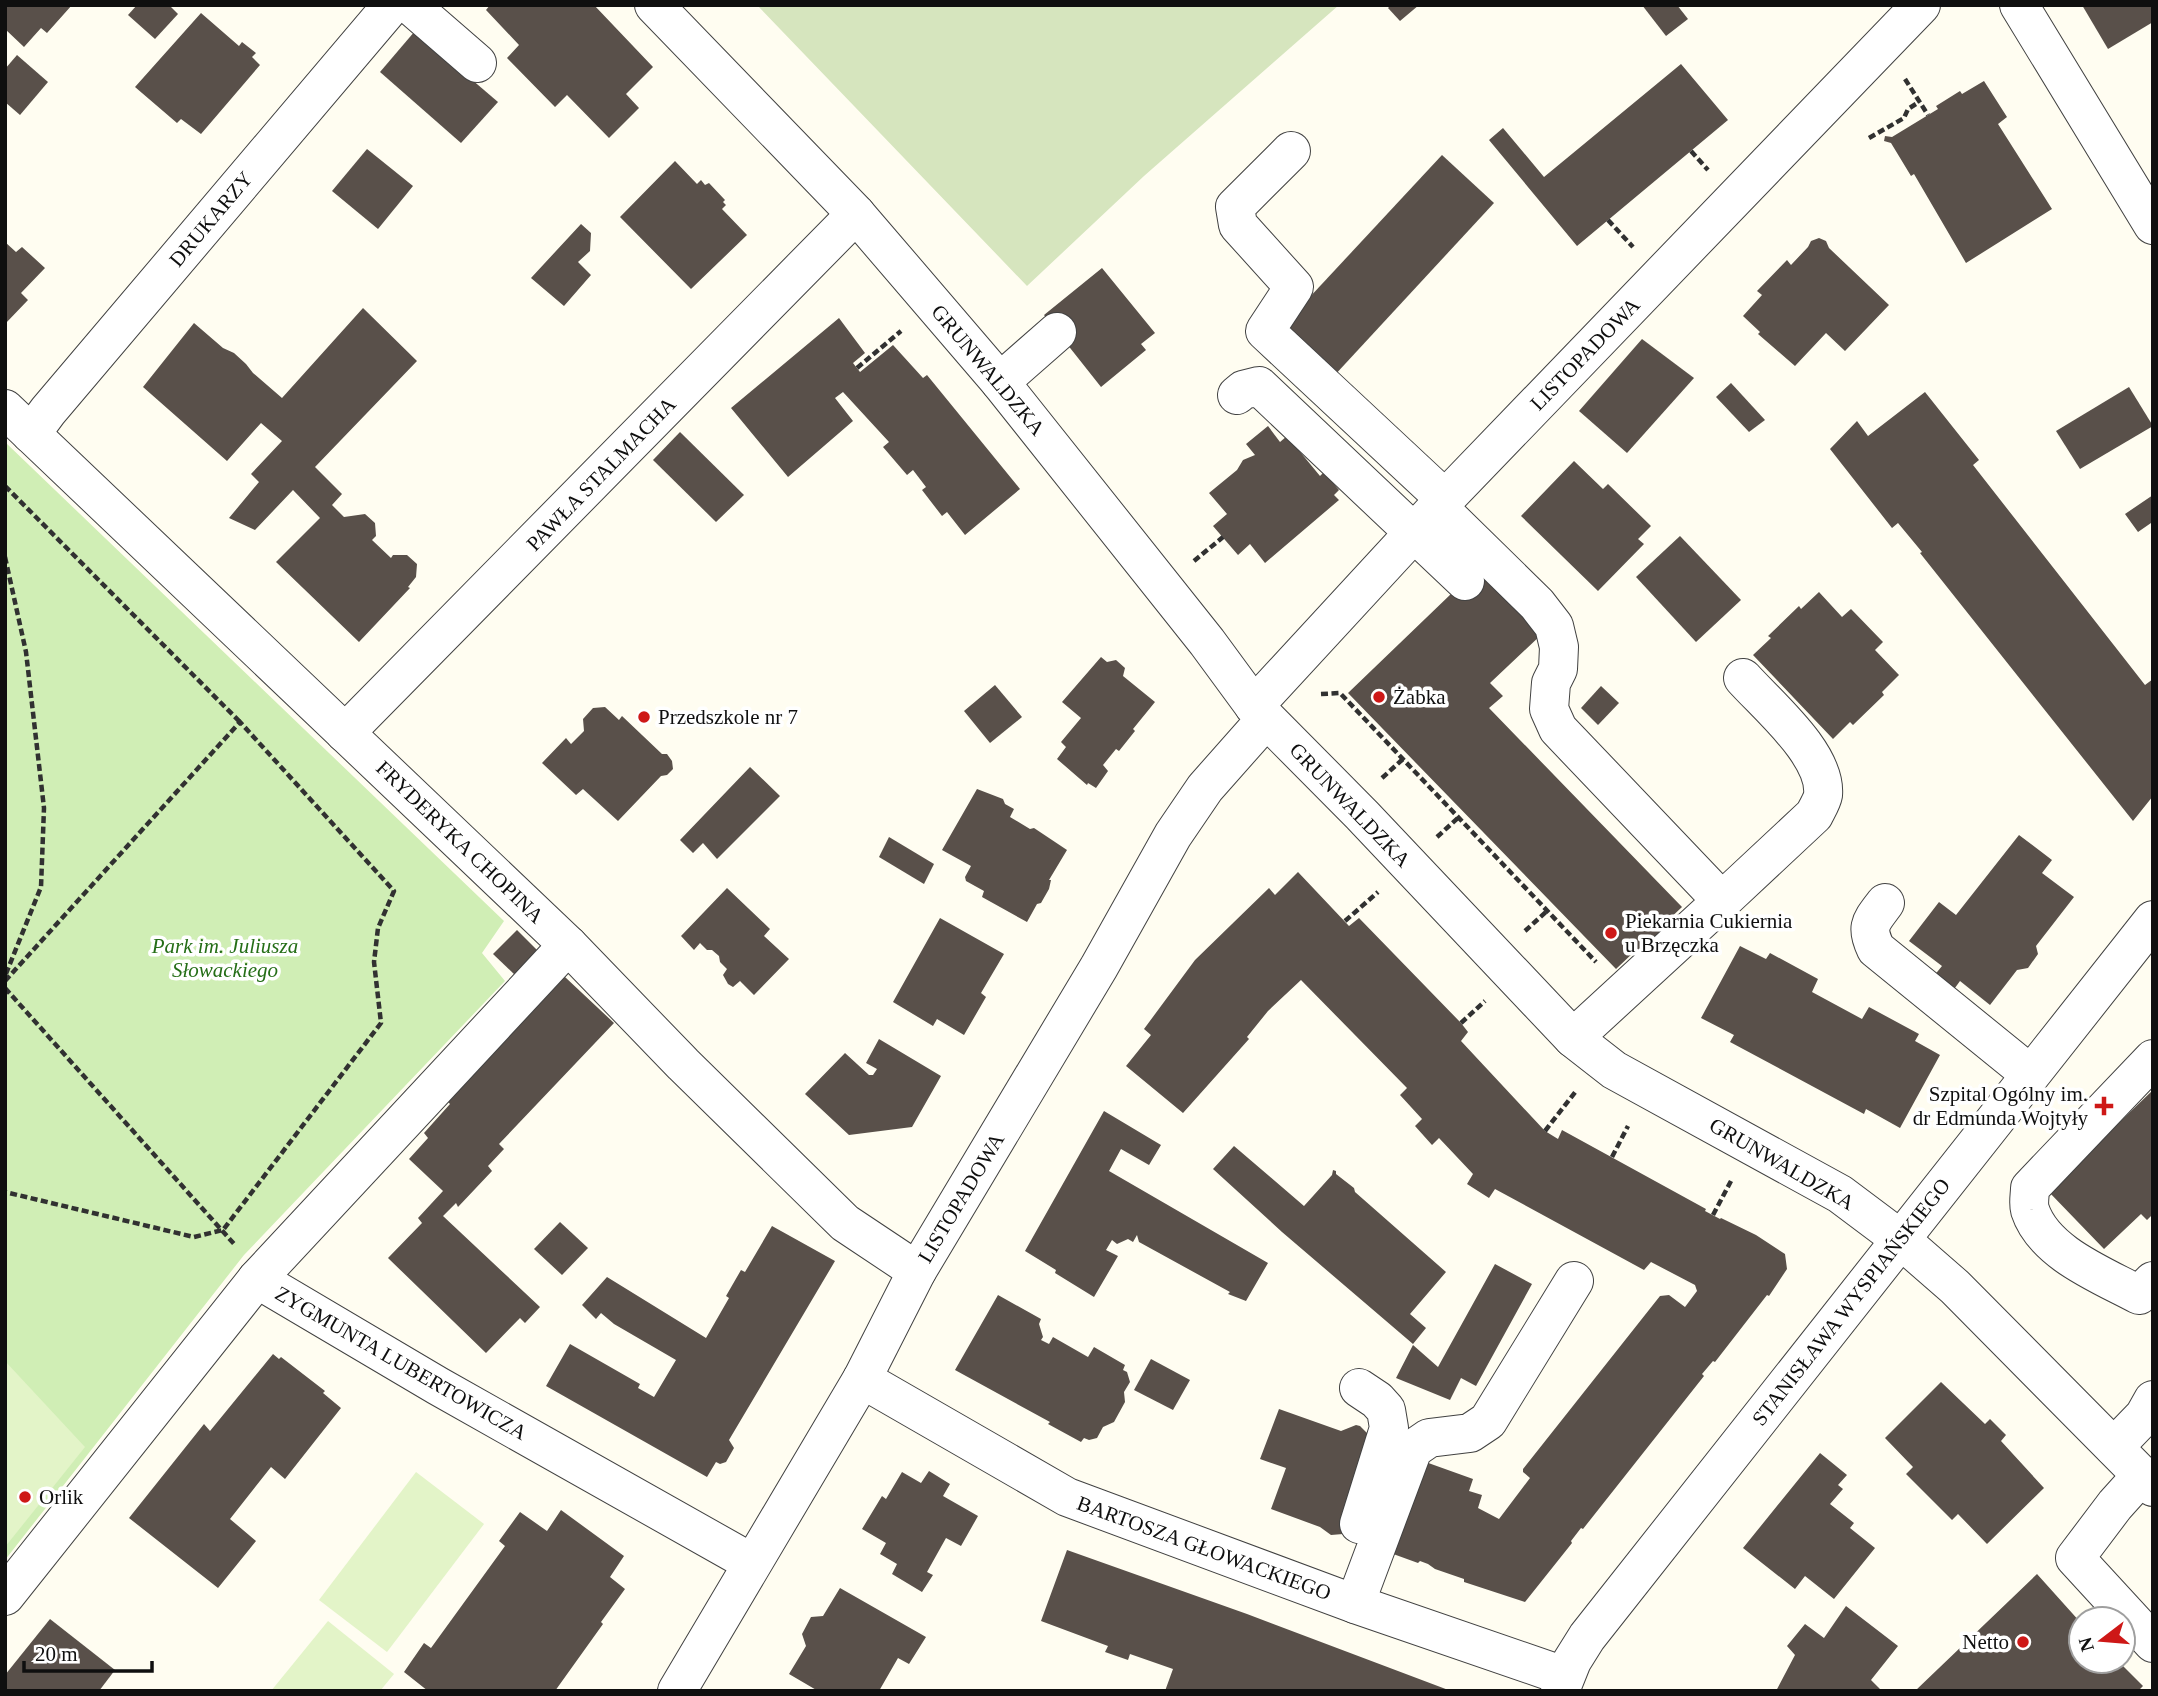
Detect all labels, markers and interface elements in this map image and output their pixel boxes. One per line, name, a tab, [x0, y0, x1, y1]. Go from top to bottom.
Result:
street label: DRUKARZY	[164, 167, 258, 271]
street label: LISTOPADOWA	[1525, 292, 1645, 415]
street label: GRUNWALDZKA	[926, 300, 1050, 441]
street label: PAWŁA STALMACHA	[521, 392, 681, 556]
place label: Żabka	[1393, 685, 1446, 709]
marker: Żabka	[1371, 689, 1387, 705]
place label: Przedszkole nr 7	[658, 705, 798, 729]
marker: Przedszkole nr 7	[636, 709, 652, 725]
street label: GRUNWALDZKA	[1285, 738, 1416, 873]
street label: FRYDERYKA CHOPINA	[371, 756, 549, 929]
place label: Piekarnia Cukiernia u Brzęczka	[1625, 909, 1793, 957]
marker: Piekarnia Cukiernia u Brzęczka	[1603, 925, 1619, 941]
park label: Park im. Juliusza Słowackiego	[151, 934, 298, 982]
place label: Szpital Ogólny im. dr Edmunda Wojtyły	[1913, 1082, 2088, 1130]
marker: Szpital Ogólny im. dr Edmunda Wojtyły	[2094, 1096, 2114, 1116]
street label: GRUNWALDZKA	[1705, 1113, 1859, 1216]
street label: LISTOPADOWA	[913, 1128, 1010, 1267]
street label: STANISŁAWA WYSPIAŃSKIEGO	[1747, 1174, 1955, 1430]
street label: ZYGMUNTA LUBERTOWICZA	[271, 1281, 532, 1445]
place label: Orlik	[39, 1485, 84, 1509]
marker: Orlik	[17, 1489, 33, 1505]
street label: BARTOSZA GŁOWACKIEGO	[1074, 1491, 1334, 1605]
north arrow	[2067, 1605, 2137, 1675]
scale bar	[24, 1630, 152, 1674]
place label: Netto	[1962, 1630, 2009, 1654]
marker: Netto	[2015, 1634, 2031, 1650]
text: N	[2074, 1635, 2098, 1654]
text: 20 m	[35, 1642, 78, 1666]

